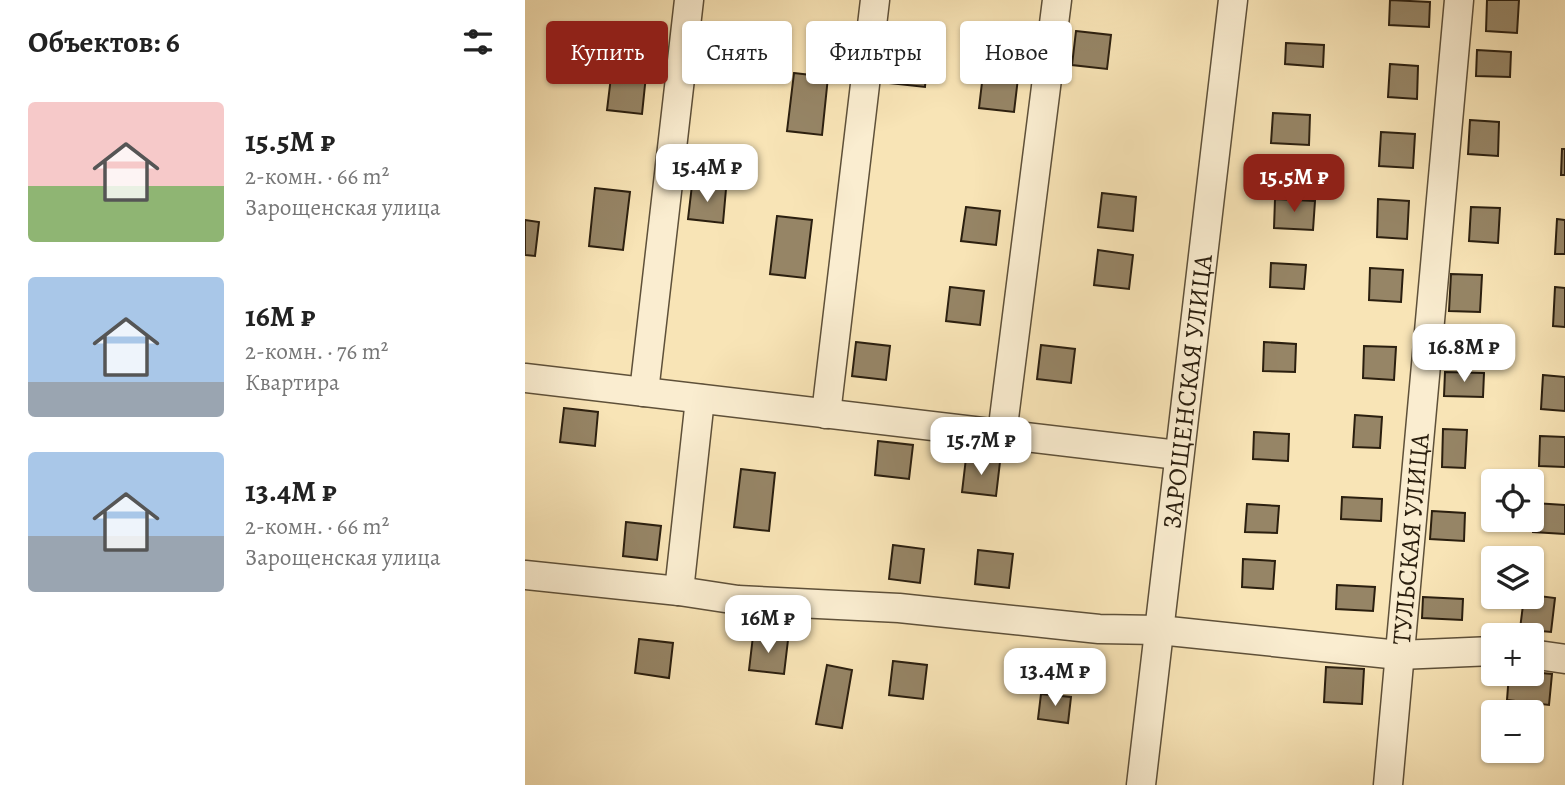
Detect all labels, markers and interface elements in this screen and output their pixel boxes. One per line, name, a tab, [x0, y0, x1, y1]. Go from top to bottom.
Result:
chip: Купить	[546, 21, 668, 84]
chip: Снять	[682, 21, 792, 84]
chip: Фильтры	[806, 21, 946, 84]
chip: Новое	[960, 21, 1072, 84]
text: Объектов: 6	[28, 22, 180, 62]
icon: filters	[459, 23, 497, 61]
text: 15.5M ₽	[245, 121, 335, 161]
icon: home	[84, 130, 168, 214]
pin: 15.4M ₽	[642, 144, 772, 204]
text: 15.4M ₽	[672, 151, 742, 182]
pin: 15.5M ₽	[1229, 154, 1359, 214]
text: 2-комн. · 66 m²	[245, 161, 389, 192]
text: 15.5M ₽	[1259, 161, 1329, 192]
text: Зарощенская улица	[245, 192, 441, 223]
street label: ЗАРОЩЕНСКАЯ УЛИЦА	[1154, 252, 1221, 531]
text: 16M ₽	[245, 296, 315, 336]
icon: home	[84, 305, 168, 389]
pin: 16.8M ₽	[1399, 324, 1529, 384]
text: 16.8M ₽	[1428, 331, 1500, 362]
text: 2-комн. · 76 m²	[245, 336, 388, 367]
text: Квартира	[245, 367, 340, 398]
pin: 15.7M ₽	[916, 418, 1046, 477]
text: 15.7M ₽	[946, 424, 1016, 455]
street label: ТУЛЬСКАЯ УЛИЦА	[1383, 431, 1437, 646]
map controls	[1481, 469, 1544, 763]
button: locate	[1481, 469, 1544, 532]
text: 13.4M ₽	[245, 471, 337, 511]
icon: home	[84, 480, 168, 564]
text: 2-комн. · 66 m²	[245, 511, 389, 542]
text: Зарощенская улица	[245, 542, 441, 573]
button: layers	[1481, 546, 1544, 609]
pin: 16M ₽	[719, 596, 817, 655]
text: 16M ₽	[741, 602, 795, 633]
button: +	[1481, 623, 1544, 686]
pin: 13.4M ₽	[990, 648, 1120, 708]
text: 13.4M ₽	[1020, 655, 1090, 686]
button: −	[1481, 700, 1544, 763]

